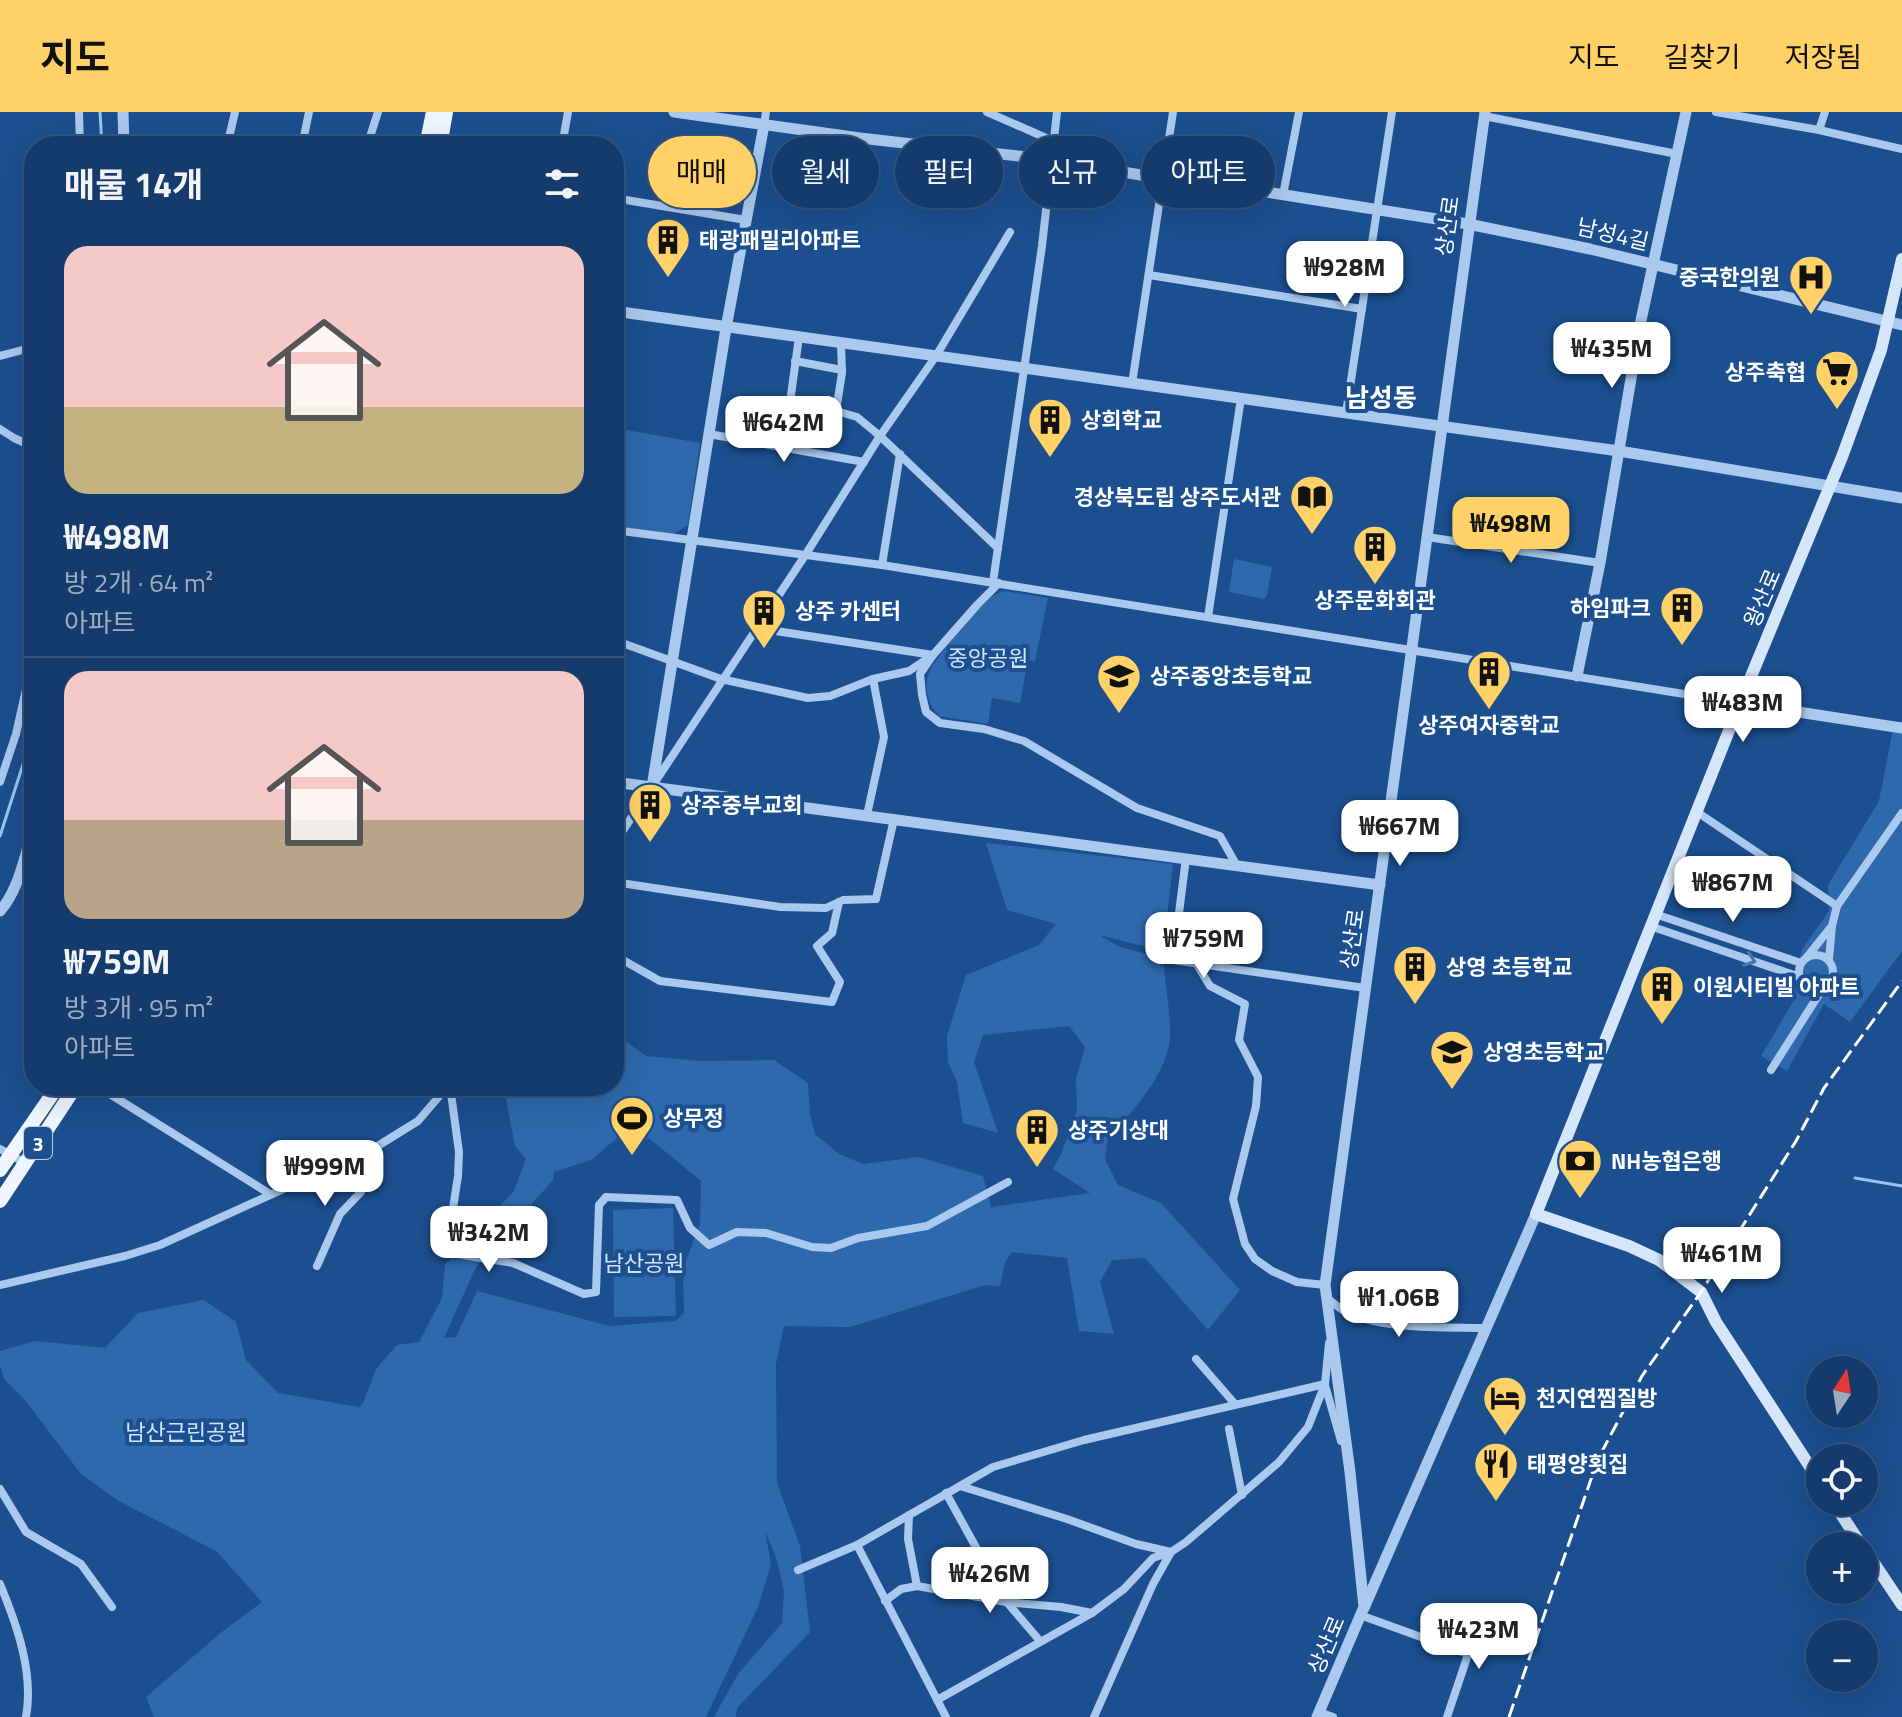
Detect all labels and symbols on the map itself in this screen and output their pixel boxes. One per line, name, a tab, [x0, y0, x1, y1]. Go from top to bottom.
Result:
street label: 상산로	[1426, 194, 1468, 258]
street label: 남성4길	[1574, 209, 1652, 259]
building icon: 태광패밀리아파트	[644, 216, 692, 279]
place label: 태광패밀리아파트	[699, 223, 861, 257]
pin: ₩928M	[1289, 241, 1401, 309]
hospital icon: 중국한의원	[1787, 253, 1835, 316]
place label: 중국한의원	[1679, 260, 1780, 294]
pin: ₩435M	[1556, 322, 1668, 390]
supermarket icon: 상주축협	[1813, 348, 1861, 411]
place label: 상주축협	[1725, 355, 1806, 389]
district label: 남성동	[1345, 378, 1417, 417]
pin: ₩642M	[728, 396, 840, 464]
building icon: 상희학교	[1026, 396, 1074, 459]
place label: 상희학교	[1081, 403, 1162, 437]
library icon: 경상북도립 상주도서관	[1288, 473, 1336, 536]
place label: 경상북도립 상주도서관	[1074, 480, 1281, 514]
pin: ₩498M	[1455, 497, 1567, 565]
building icon: 상주문화회관	[1351, 523, 1399, 586]
street label: 왕산로	[1734, 563, 1790, 633]
place label: 상주문화회관	[1314, 583, 1436, 617]
building icon: 하임파크	[1658, 584, 1706, 647]
building icon: 상주 카센터	[740, 587, 788, 650]
place label: 하임파크	[1570, 591, 1651, 625]
place label: 상주 카센터	[795, 594, 901, 628]
park label: 중앙공원	[948, 641, 1028, 675]
building icon: 상주여자중학교	[1465, 648, 1513, 711]
school or university icon: 상주중앙초등학교	[1095, 652, 1143, 715]
place label: 상주중앙초등학교	[1150, 659, 1312, 693]
pin: ₩483M	[1687, 676, 1799, 744]
place label: 상주여자중학교	[1418, 708, 1560, 742]
building icon: 상주중부교회	[626, 781, 674, 844]
place label: 상주중부교회	[681, 788, 802, 822]
pin: ₩667M	[1344, 800, 1456, 868]
pin: ₩867M	[1677, 856, 1789, 924]
street label: 상산로	[1331, 907, 1373, 971]
pin: ₩759M	[1148, 912, 1260, 980]
building icon: 상영 초등학교	[1391, 943, 1439, 1006]
place label: 상영 초등학교	[1446, 950, 1572, 984]
one-way arrow	[1743, 950, 1757, 966]
building icon: 이원시티빌 아파트	[1638, 963, 1686, 1026]
place label: 이원시티빌 아파트	[1693, 970, 1860, 1004]
school or university icon: 상영초등학교	[1428, 1028, 1476, 1091]
place label: 상영초등학교	[1483, 1035, 1604, 1069]
sports icon: 상무정	[608, 1094, 656, 1157]
place label: 상무정	[663, 1101, 724, 1135]
building icon: 상주기상대	[1013, 1106, 1061, 1169]
place label: 상주기상대	[1068, 1113, 1169, 1147]
road number: 3	[24, 1127, 52, 1159]
bank icon: NH농협은행	[1556, 1137, 1604, 1200]
pin: ₩999M	[269, 1140, 381, 1208]
place label: NH농협은행	[1611, 1144, 1722, 1178]
pin: ₩342M	[433, 1206, 545, 1274]
pin: ₩461M	[1666, 1227, 1778, 1295]
park label: 남산공원	[604, 1246, 684, 1280]
pin: ₩1.06B	[1334, 1271, 1464, 1339]
north arrow	[1806, 1356, 1878, 1428]
hotel icon: 천지연찜질방	[1481, 1374, 1529, 1437]
place label: 천지연찜질방	[1536, 1381, 1657, 1415]
park label: 남산근린공원	[125, 1415, 247, 1449]
restaurant icon: 태평양횟집	[1472, 1440, 1520, 1503]
place label: 태평양횟집	[1527, 1447, 1628, 1481]
pin: ₩426M	[934, 1547, 1046, 1615]
pin: ₩423M	[1423, 1603, 1535, 1671]
street label: 상산로	[1298, 1610, 1354, 1680]

